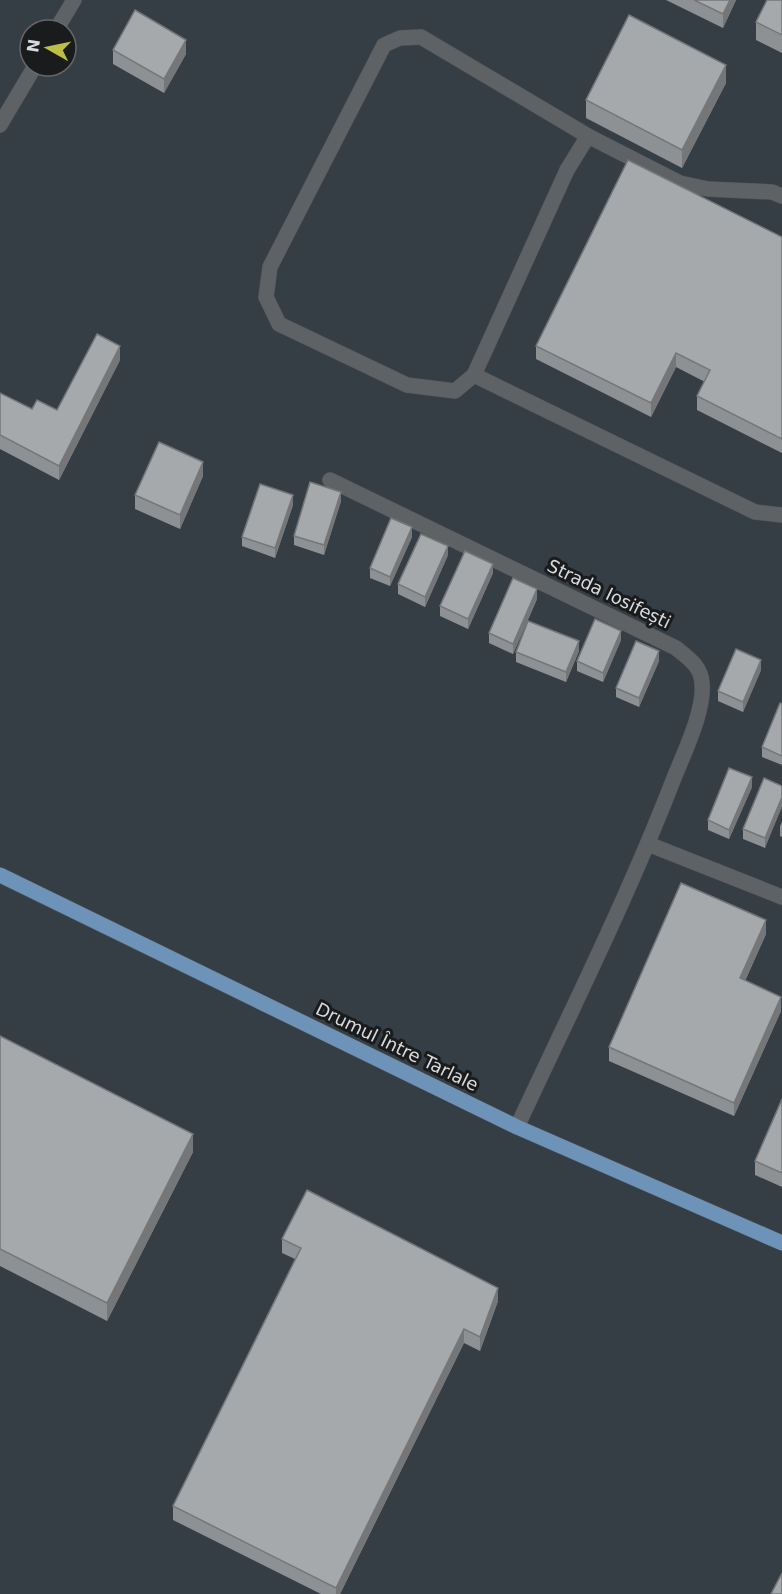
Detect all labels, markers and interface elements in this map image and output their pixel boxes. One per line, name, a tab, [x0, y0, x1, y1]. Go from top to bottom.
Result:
north arrow	[18, 18, 78, 78]
text: N	[23, 38, 44, 54]
street label: Strada Iosifești	[544, 555, 674, 632]
street label: Drumul Între Tarlale	[312, 998, 482, 1095]

